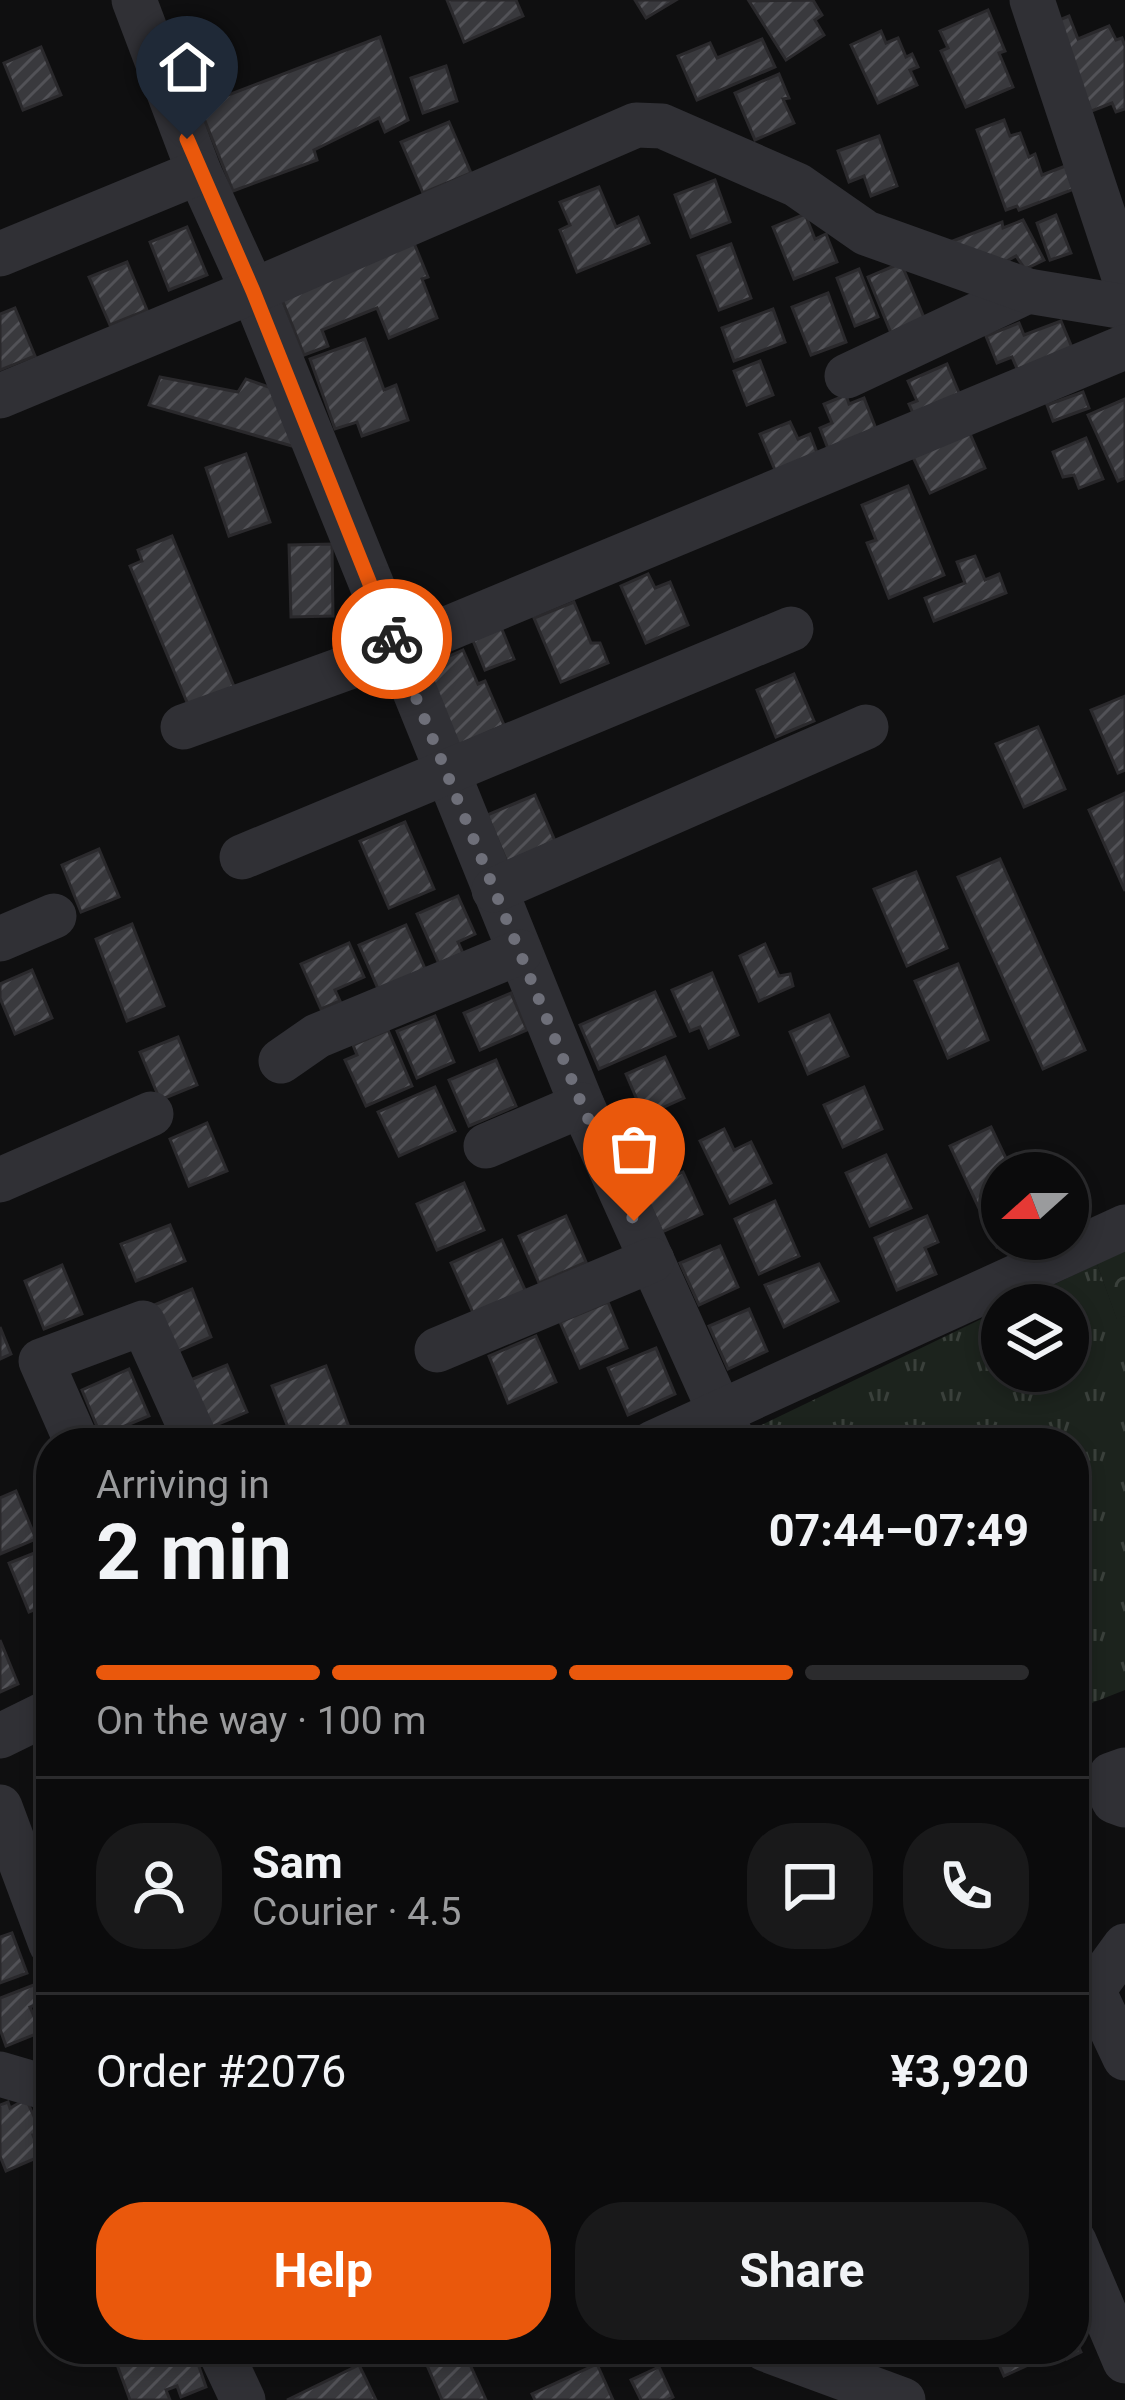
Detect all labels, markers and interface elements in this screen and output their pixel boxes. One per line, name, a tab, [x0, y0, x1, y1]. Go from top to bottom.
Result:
pin	[136, 16, 238, 139]
icon: home	[154, 34, 220, 100]
courier	[332, 579, 452, 699]
icon: bike	[359, 606, 425, 672]
pin	[583, 1098, 685, 1221]
icon: bag	[601, 1116, 667, 1182]
north arrow	[981, 1152, 1089, 1260]
map controls	[981, 1152, 1089, 1392]
button: layers	[981, 1284, 1089, 1392]
text: Arriving in	[96, 1462, 270, 1508]
text: 07:44–07:49	[769, 1504, 1029, 1557]
text: 2 min	[96, 1507, 292, 1598]
text: On the way · 100 m	[96, 1698, 427, 1744]
button: person	[96, 1823, 222, 1949]
button: chat	[747, 1823, 873, 1949]
button: phone	[903, 1823, 1029, 1949]
text: Sam	[252, 1836, 343, 1889]
text: Courier · 4.5	[252, 1889, 461, 1935]
text: Order #2076	[96, 2045, 346, 2098]
text: ¥3,920	[891, 2045, 1029, 2098]
button: Help	[96, 2202, 551, 2340]
button: Share	[575, 2202, 1029, 2340]

